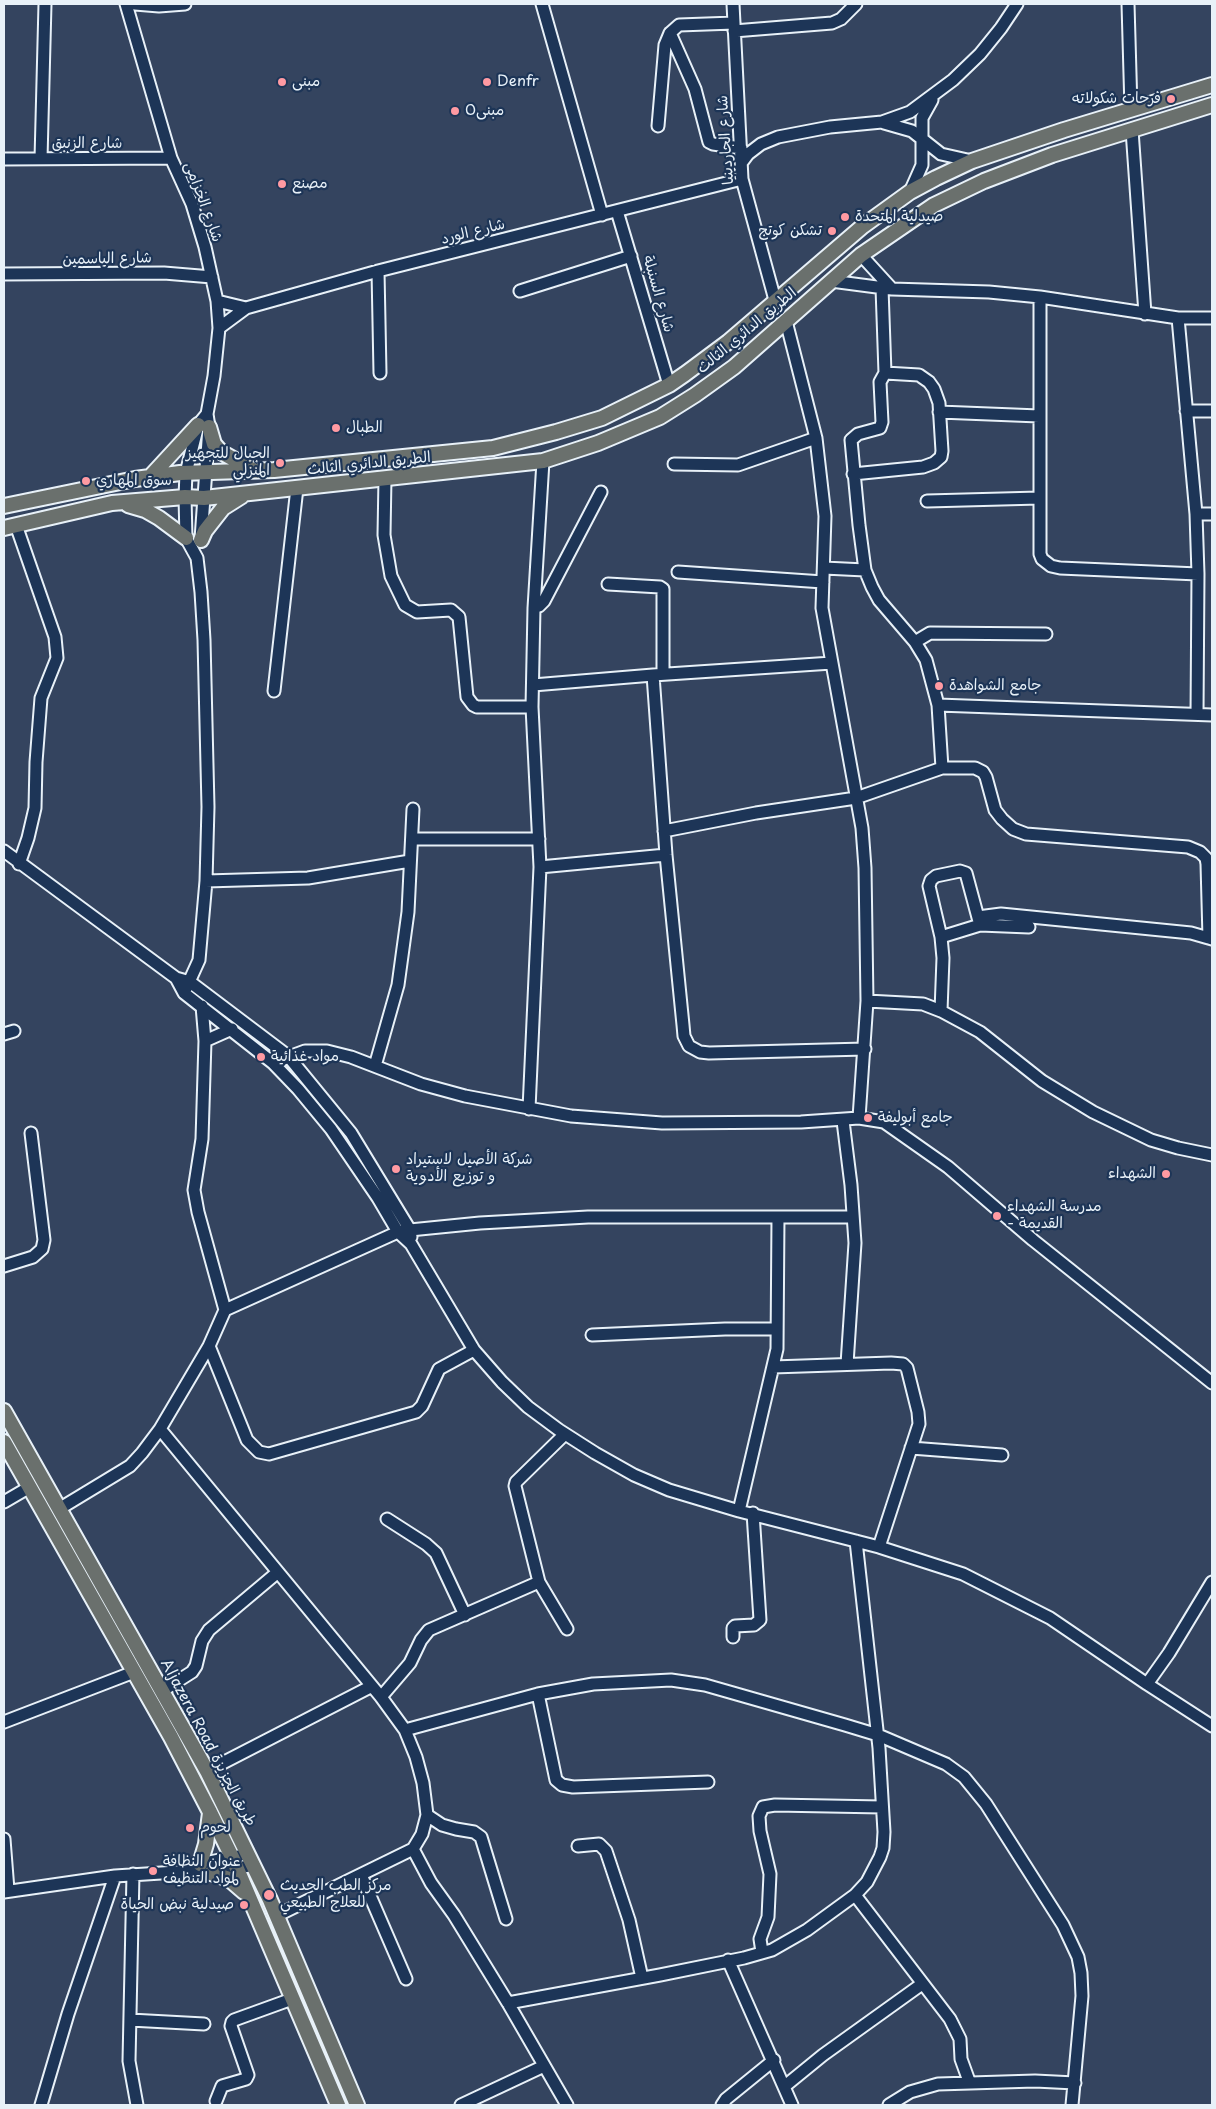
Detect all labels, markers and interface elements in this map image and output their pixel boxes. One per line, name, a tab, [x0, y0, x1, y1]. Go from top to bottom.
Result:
place label: مبنى	[292, 73, 320, 91]
place label: Denfr	[497, 73, 539, 91]
marker: مبنى	[276, 76, 288, 88]
marker: Denfr	[481, 76, 493, 88]
place label: فرحات شكولاته	[1072, 90, 1161, 108]
marker: فرحات شكولاته	[1165, 93, 1177, 105]
street label: شارع الجاردينيا	[714, 95, 738, 185]
place label: مبنى0	[465, 102, 504, 120]
marker: مبنى0	[449, 105, 461, 117]
street label: شارع الزنبق	[52, 135, 122, 153]
street label: شارع الخزامى	[180, 159, 226, 245]
place label: مصنع	[292, 175, 328, 193]
marker: مصنع	[276, 178, 288, 190]
place label: صيدلية المتحدة	[855, 208, 943, 226]
marker: صيدلية المتحدة	[839, 211, 851, 223]
street label: شارع الورد	[439, 215, 507, 249]
place label: تشكن كوتج	[759, 222, 822, 240]
marker: تشكن كوتج	[826, 225, 838, 237]
street label: شارع الياسمين	[62, 249, 152, 269]
street label: شارع السنبلة	[638, 253, 678, 335]
street label: الطريق الدائري الثالث	[694, 284, 800, 378]
place label: الطبال	[346, 419, 383, 437]
marker: الطبال	[330, 422, 342, 434]
place label: الجبال للتجهيز المنزلي	[186, 445, 270, 480]
street label: الطريق الدائري الثالث	[306, 449, 432, 479]
marker: الجبال للتجهيز المنزلي	[274, 457, 286, 469]
place label: سوق المهاري	[96, 472, 172, 490]
marker: سوق المهاري	[80, 475, 92, 487]
place label: جامع الشواهدة	[949, 677, 1042, 695]
marker: جامع الشواهدة	[933, 680, 945, 692]
place label: مواد غذائية	[271, 1048, 339, 1066]
marker: مواد غذائية	[255, 1051, 267, 1063]
place label: جامع أبوليفة	[878, 1109, 953, 1127]
marker: جامع أبوليفة	[862, 1112, 874, 1124]
place label: شركة الأصيل لاستيراد و توزيع الأدوية	[406, 1151, 533, 1186]
marker: شركة الأصيل لاستيراد و توزيع الأدوية	[390, 1163, 402, 1175]
place label: الشهداء	[1108, 1165, 1156, 1183]
marker: الشهداء	[1160, 1168, 1172, 1180]
place label: مدرسة الشهداء - القديمة	[1007, 1198, 1102, 1233]
marker: مدرسة الشهداء - القديمة	[991, 1210, 1003, 1222]
street label: Aljazera Road طريق الجزيزة	[156, 1656, 260, 1830]
place label: لحوم	[200, 1819, 231, 1837]
marker: لحوم	[184, 1822, 196, 1834]
place label: عنوان النظافة لمواد التنظيف	[163, 1853, 241, 1888]
marker: عنوان النظافة لمواد التنظيف	[147, 1865, 159, 1877]
place label: مركز الطب الحديث للعلاج الطبيعي	[280, 1877, 392, 1912]
marker: مركز الطب الحديث للعلاج الطبيعي	[262, 1888, 276, 1902]
place label: صيدلية نبض الحياة	[121, 1896, 234, 1914]
marker: صيدلية نبض الحياة	[238, 1899, 250, 1911]

